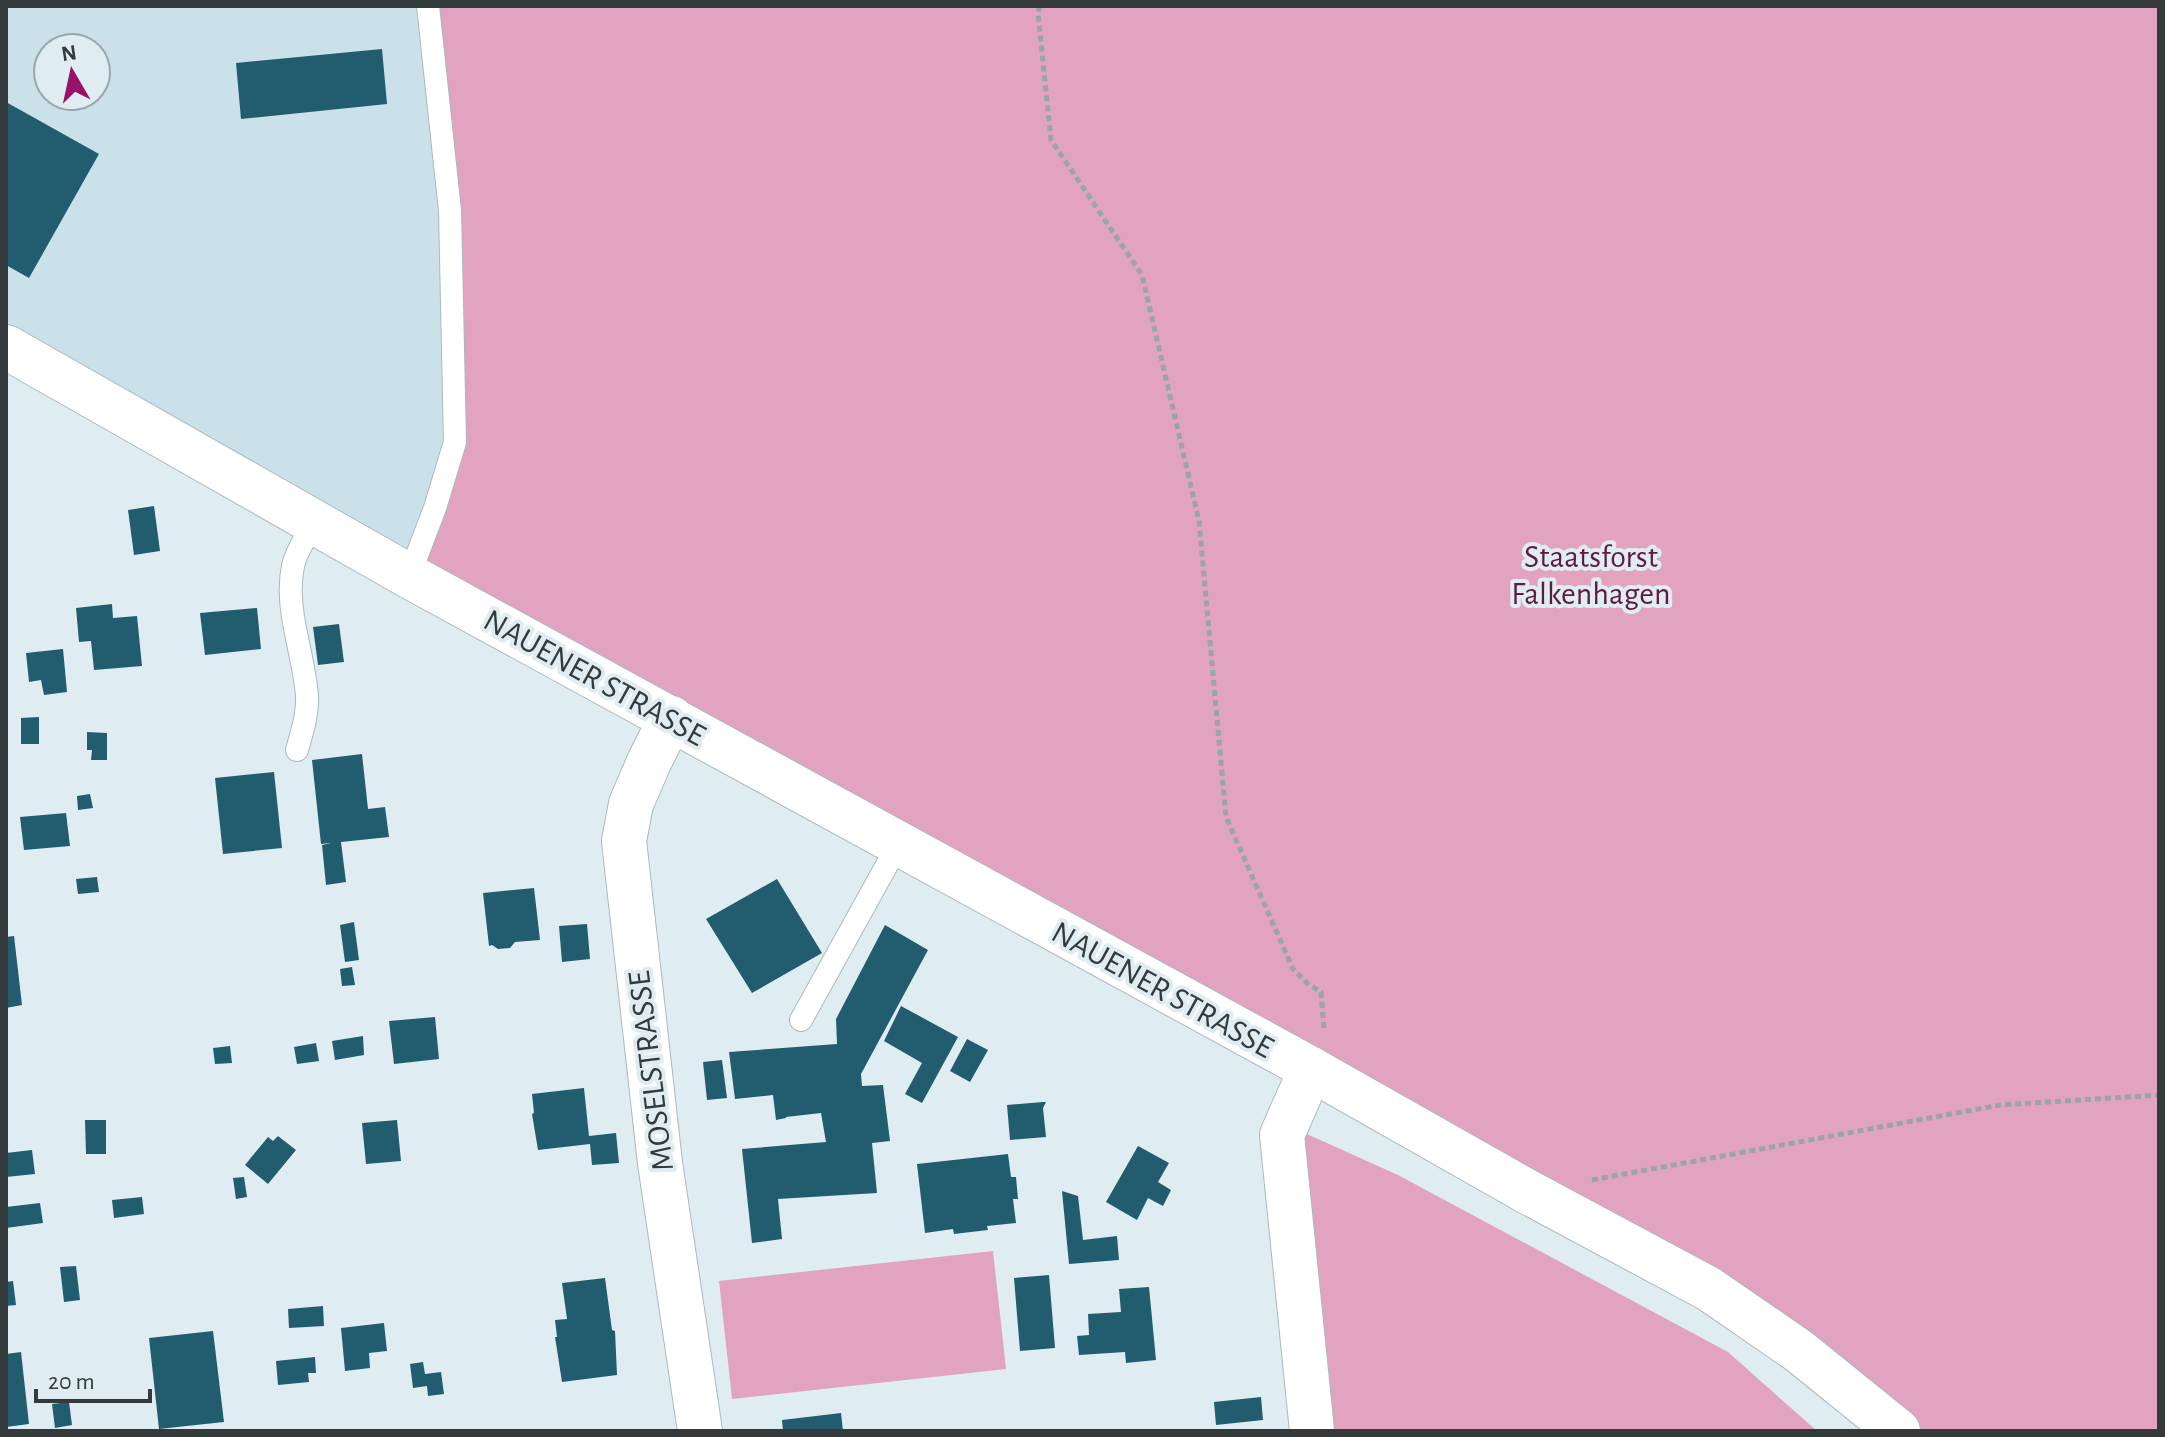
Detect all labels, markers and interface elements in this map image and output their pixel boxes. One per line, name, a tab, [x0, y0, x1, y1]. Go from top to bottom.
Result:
north arrow	[32, 32, 112, 112]
text: N	[60, 41, 78, 65]
park label: Staatsforst Falkenhagen	[1511, 541, 1671, 610]
street label: NAUENER STRASSE	[478, 604, 711, 752]
street label: NAUENER STRASSE	[1046, 916, 1279, 1064]
street label: MOSELSTRASSE	[623, 969, 679, 1173]
scale bar	[36, 1353, 150, 1403]
text: 20 m	[48, 1370, 95, 1394]

